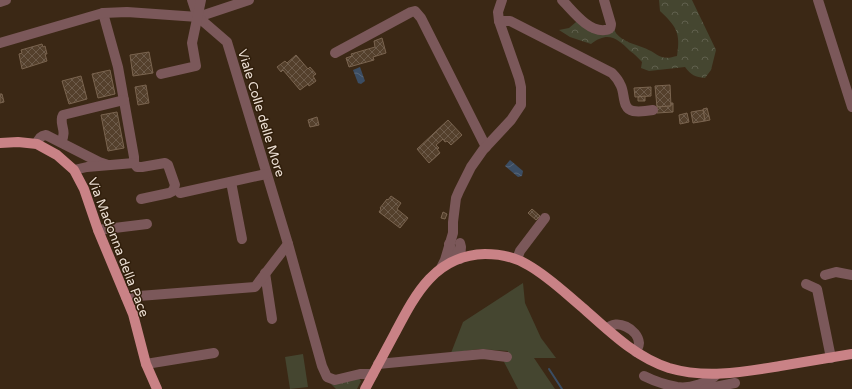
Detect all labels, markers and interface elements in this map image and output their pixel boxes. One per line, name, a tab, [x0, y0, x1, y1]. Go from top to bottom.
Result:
street label: Viale Colle delle More	[234, 48, 288, 179]
street label: Via Madonna della Pace	[84, 175, 152, 319]

